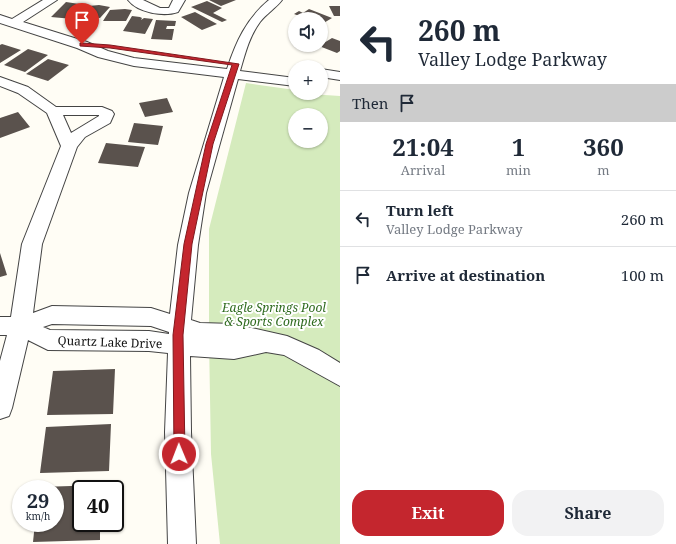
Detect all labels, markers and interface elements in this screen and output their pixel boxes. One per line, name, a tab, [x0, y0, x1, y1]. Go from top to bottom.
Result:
pin	[65, 3, 99, 44]
icon: arrive	[71, 9, 93, 31]
text: 260 m	[418, 11, 500, 49]
map controls	[288, 12, 328, 148]
button: sound	[288, 12, 328, 52]
icon: left	[352, 16, 404, 68]
text: Valley Lodge Parkway	[418, 47, 607, 71]
button: +	[288, 60, 328, 100]
icon: arrive	[396, 92, 418, 114]
text: Then	[352, 93, 388, 113]
button: −	[288, 108, 328, 148]
text: 21:04	[392, 130, 454, 163]
text: 1	[512, 130, 525, 163]
text: 360	[583, 130, 624, 163]
text: Arrival	[401, 161, 445, 179]
text: min	[506, 161, 531, 179]
text: m	[597, 161, 610, 179]
text: Turn left	[386, 200, 454, 220]
icon: left	[352, 208, 374, 230]
text: 260 m	[621, 209, 664, 229]
text: Valley Lodge Parkway	[386, 220, 522, 238]
icon: arrive	[352, 264, 374, 286]
text: Arrive at destination	[386, 265, 545, 285]
text: 100 m	[621, 265, 664, 285]
park label: Eagle Springs Pool & Sports Complex	[221, 299, 326, 330]
street label: Quartz Lake Drive	[57, 332, 163, 352]
position arrow	[158, 433, 200, 475]
speed limit sign: 40	[72, 480, 124, 532]
text: 29	[27, 487, 49, 514]
button: Exit	[352, 490, 504, 536]
button: Share	[512, 490, 664, 536]
text: km/h	[26, 509, 50, 523]

